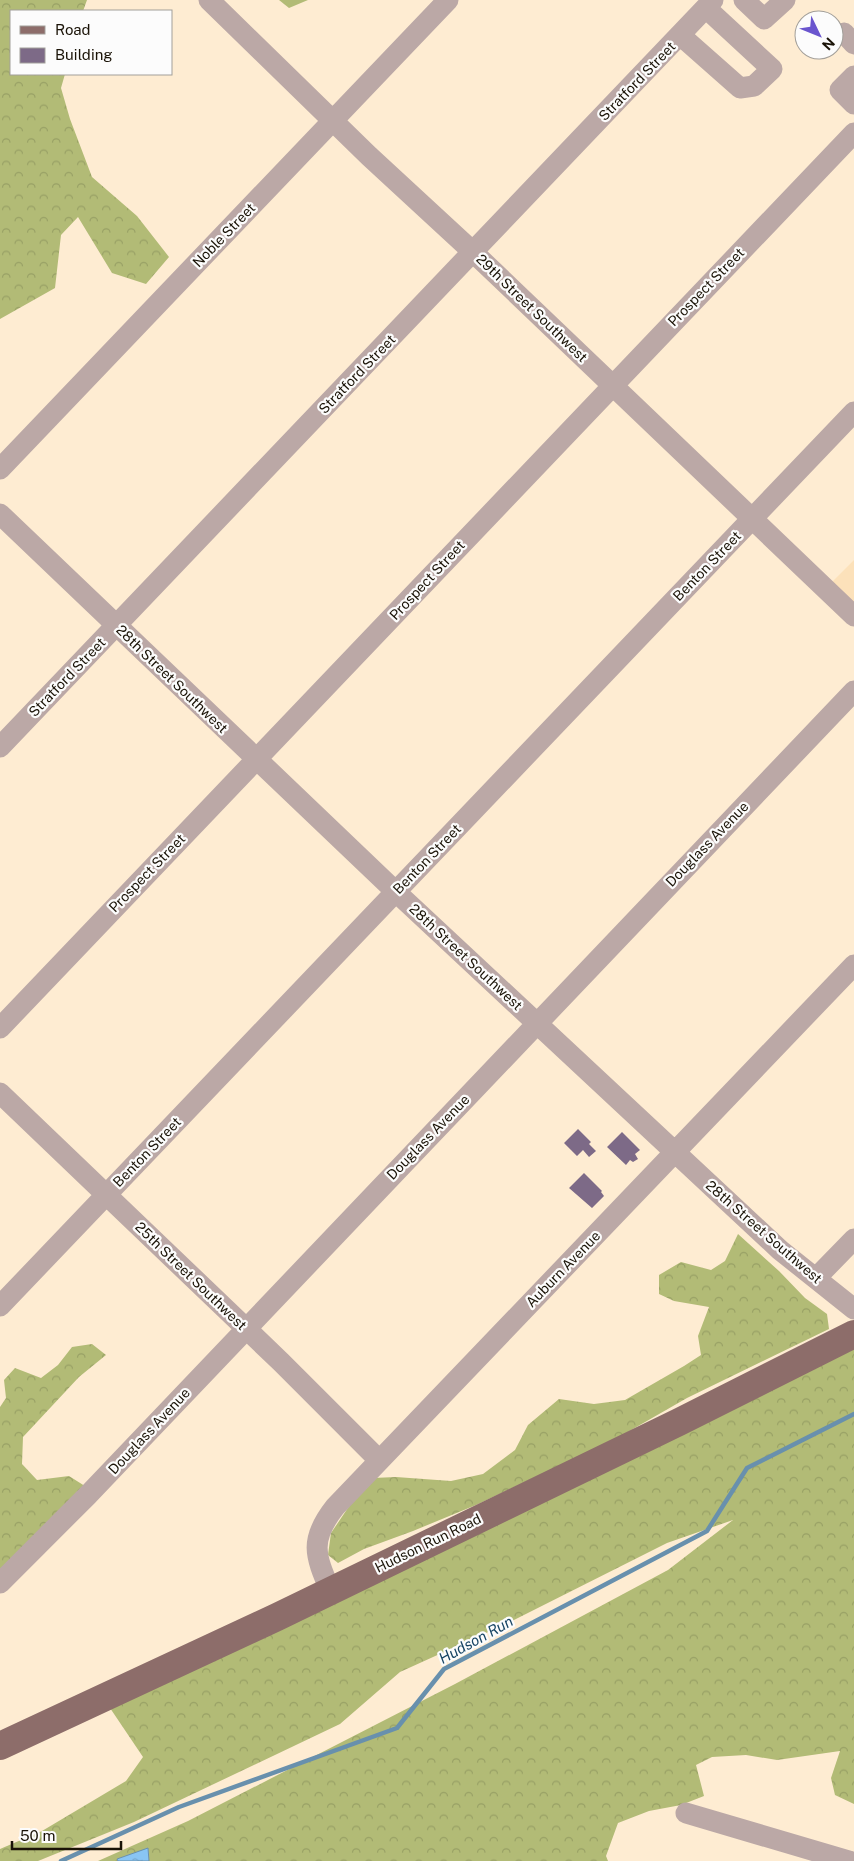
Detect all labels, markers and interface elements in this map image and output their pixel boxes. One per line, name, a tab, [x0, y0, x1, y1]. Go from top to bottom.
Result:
legend	[10, 10, 172, 75]
north arrow	[794, 10, 844, 60]
text: Road	[55, 21, 91, 38]
text: N	[819, 34, 838, 53]
street label: Stratford Street	[595, 38, 679, 124]
text: Building	[55, 46, 113, 63]
street label: Noble Street	[189, 200, 259, 270]
street label: Prospect Street	[665, 245, 747, 329]
street label: 29th Street Southwest	[473, 251, 591, 365]
street label: Stratford Street	[315, 331, 399, 417]
street label: Benton Street	[670, 528, 744, 604]
street label: Prospect Street	[386, 537, 468, 623]
street label: 28th Street Southwest	[113, 622, 231, 736]
street label: Stratford Street	[25, 634, 109, 720]
street label: Douglass Avenue	[662, 798, 752, 890]
street label: Benton Street	[390, 821, 464, 897]
street label: Prospect Street	[106, 831, 188, 915]
street label: 28th Street Southwest	[406, 901, 526, 1013]
street label: Douglass Avenue	[383, 1091, 473, 1183]
street label: Benton Street	[110, 1114, 184, 1190]
street label: 28th Street Southwest	[703, 1177, 825, 1287]
street label: 25th Street Southwest	[132, 1219, 250, 1333]
street label: Auburn Avenue	[523, 1228, 603, 1310]
street label: Douglass Avenue	[105, 1385, 193, 1477]
street label: Hudson Run Road	[372, 1510, 484, 1576]
water label: Hudson Run	[436, 1612, 516, 1667]
scale bar	[12, 1818, 121, 1850]
text: 50 m	[20, 1827, 55, 1844]

